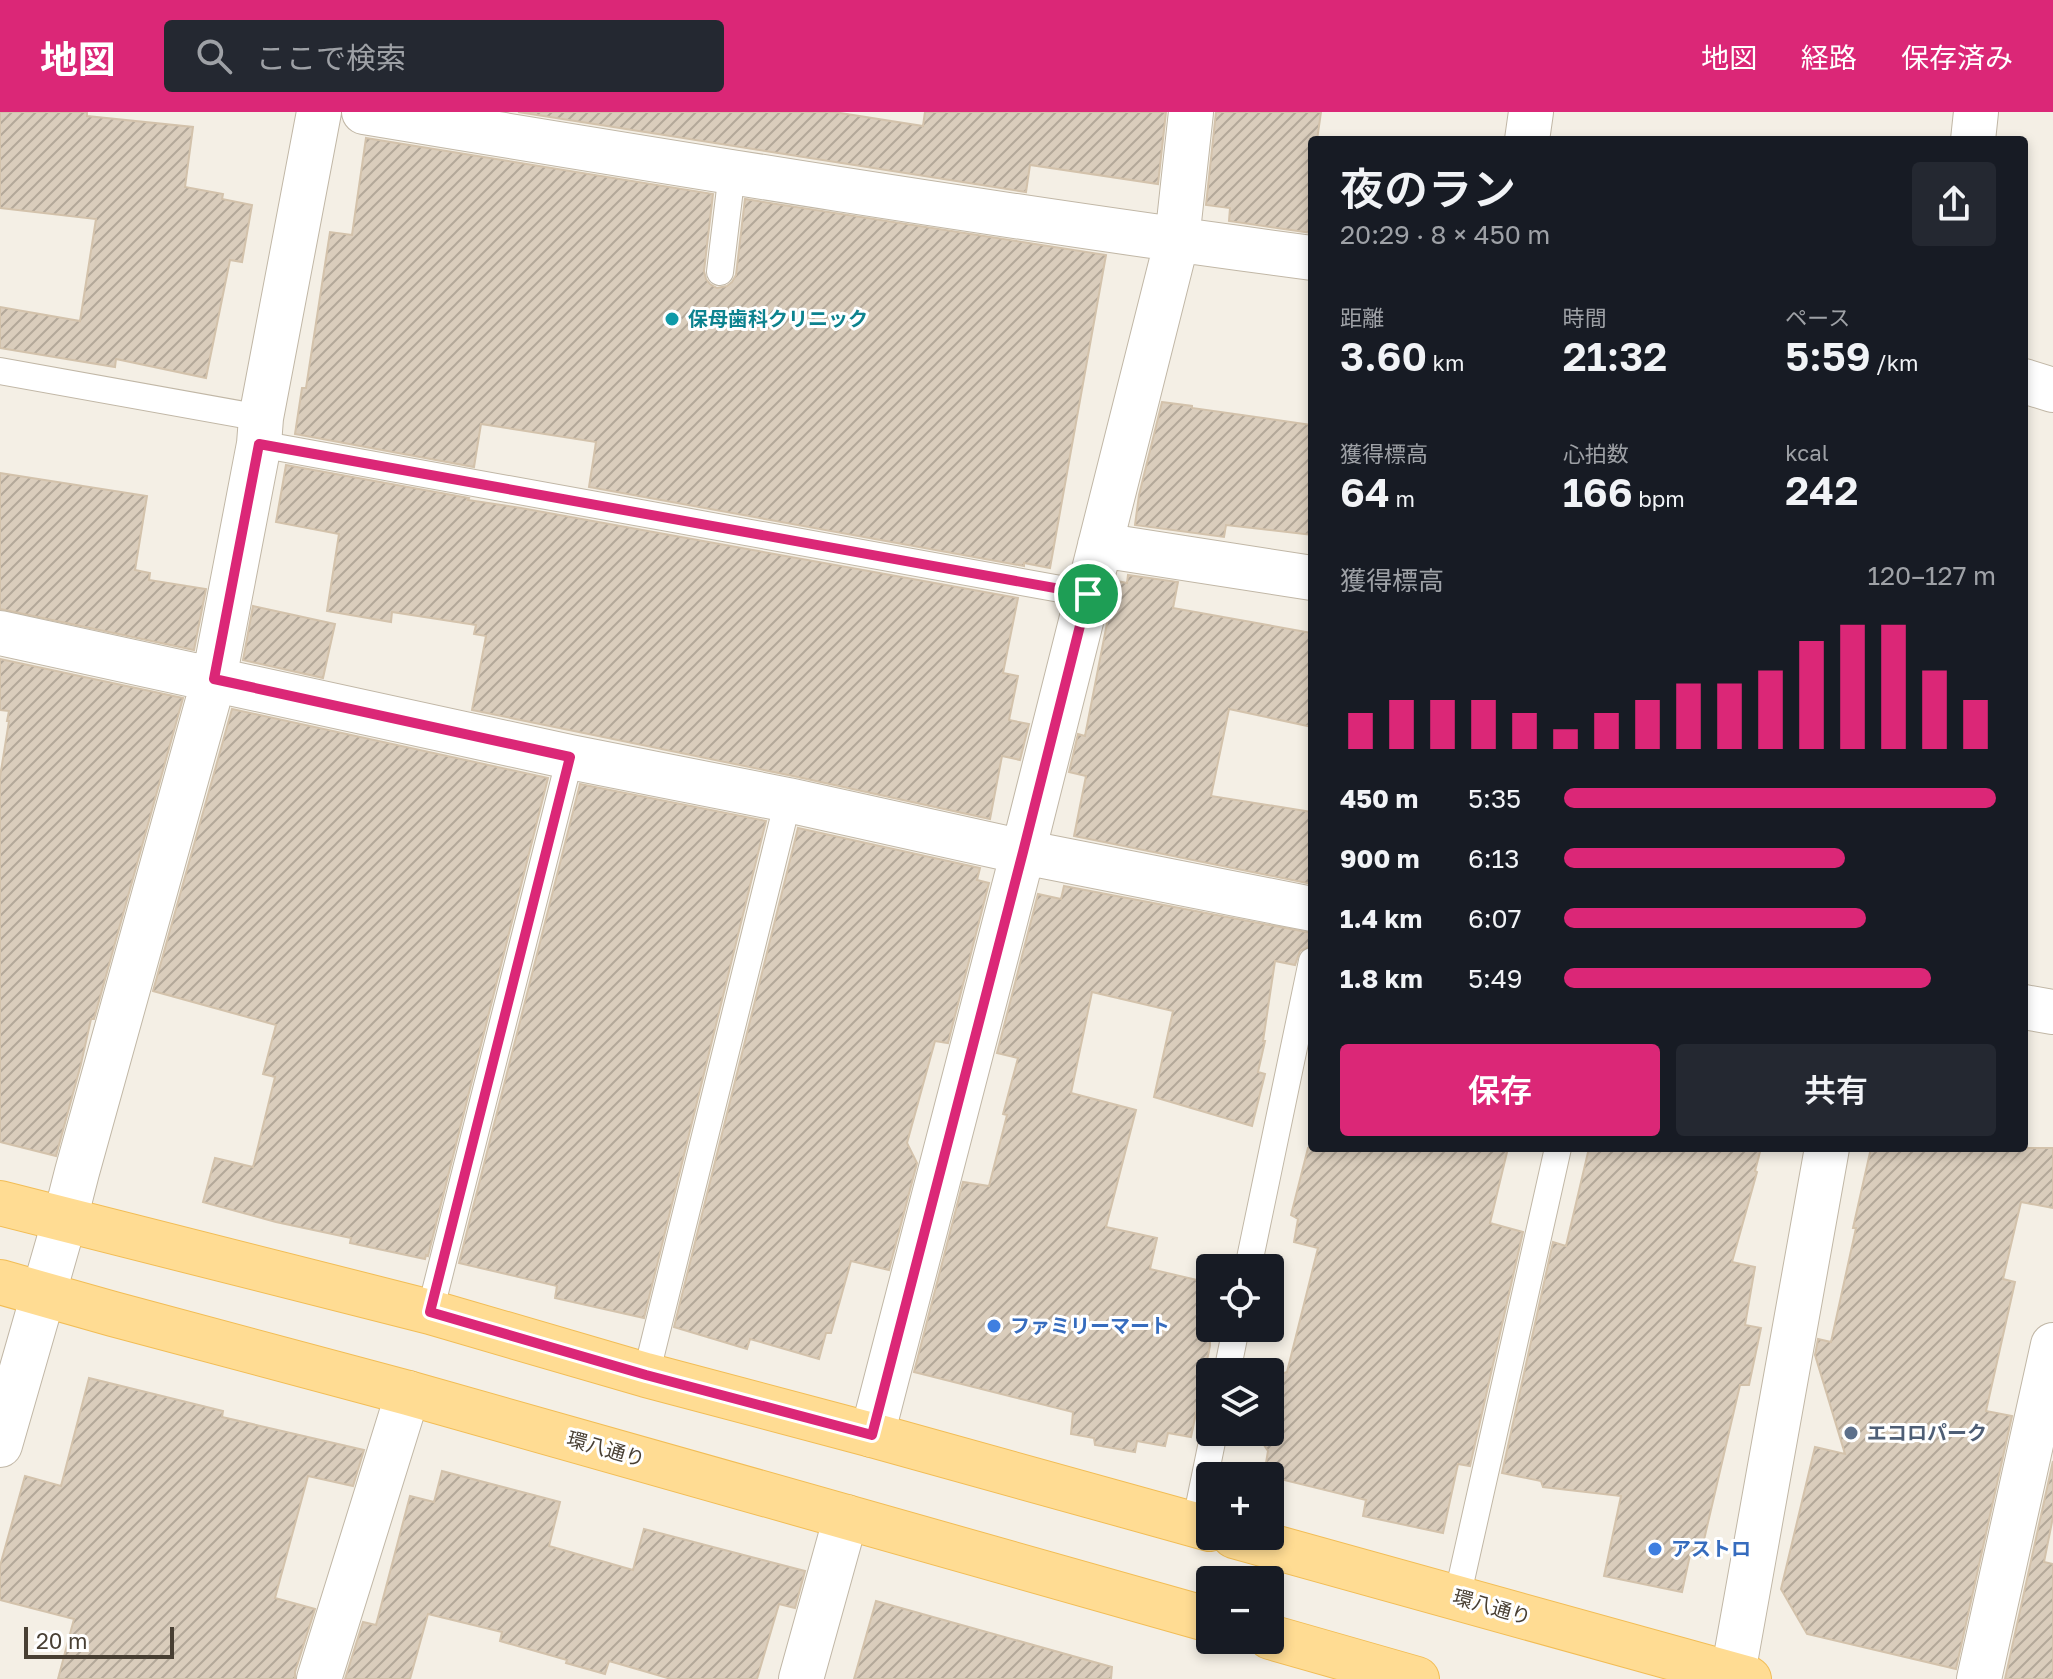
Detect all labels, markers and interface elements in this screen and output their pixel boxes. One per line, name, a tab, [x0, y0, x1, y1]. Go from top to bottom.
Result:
search box	[164, 20, 724, 92]
icon: search	[192, 34, 236, 78]
text: 地図	[40, 36, 116, 81]
text: ここで検索	[256, 40, 406, 76]
text: 地図	[1701, 41, 1757, 74]
text: 経路	[1801, 41, 1857, 74]
text: 保存済み	[1901, 41, 2013, 74]
text: 夜のラン	[1340, 162, 1516, 215]
button: share	[1912, 162, 1996, 246]
text: 20:29 · 8 × 450 m	[1340, 219, 1550, 250]
text: 距離	[1340, 304, 1384, 331]
text: 時間	[1563, 304, 1607, 331]
text: ペース	[1785, 304, 1850, 331]
place label: 保母歯科クリニック	[688, 306, 868, 330]
marker: 保母歯科クリニック	[663, 310, 681, 328]
text: 3.60	[1340, 332, 1427, 380]
text: 21:32	[1563, 332, 1667, 380]
text: 5:59	[1785, 332, 1871, 380]
text: km	[1427, 349, 1465, 376]
text: /km	[1871, 349, 1919, 376]
text: kcal	[1785, 439, 1829, 466]
text: 獲得標高	[1340, 440, 1428, 467]
text: 心拍数	[1563, 440, 1629, 467]
text: 242	[1785, 466, 1858, 514]
text: 64	[1340, 468, 1390, 516]
text: 166	[1563, 468, 1633, 516]
text: m	[1390, 485, 1415, 512]
text: bpm	[1633, 485, 1685, 512]
pin	[1054, 560, 1122, 628]
text: 120–127 m	[1867, 560, 1996, 591]
text: 獲得標高	[1340, 565, 1444, 596]
icon: arrive	[1066, 572, 1110, 616]
text: 450 m	[1340, 783, 1418, 814]
text: 5:35	[1468, 783, 1521, 814]
text: 900 m	[1340, 843, 1420, 874]
text: 6:13	[1468, 843, 1519, 874]
text: 1.4 km	[1340, 903, 1422, 934]
text: 6:07	[1468, 903, 1521, 934]
text: 1.8 km	[1340, 963, 1423, 994]
text: 5:49	[1468, 963, 1522, 994]
button: 保存	[1340, 1044, 1660, 1136]
button: 共有	[1676, 1044, 1996, 1136]
map controls	[1196, 1254, 1284, 1654]
button: locate	[1196, 1254, 1284, 1342]
place label: ファミリーマート	[1010, 1313, 1170, 1337]
marker: ファミリーマート	[985, 1317, 1003, 1335]
button: layers	[1196, 1358, 1284, 1446]
place label: エコロパーク	[1867, 1420, 1987, 1444]
marker: エコロパーク	[1842, 1424, 1860, 1442]
street label: 環八通り	[565, 1425, 648, 1471]
button: +	[1196, 1462, 1284, 1550]
place label: アストロ	[1671, 1536, 1751, 1560]
marker: アストロ	[1646, 1540, 1664, 1558]
button: −	[1196, 1566, 1284, 1654]
street label: 環八通り	[1451, 1583, 1534, 1629]
scale bar	[24, 1623, 174, 1659]
text: 20 m	[36, 1627, 87, 1654]

